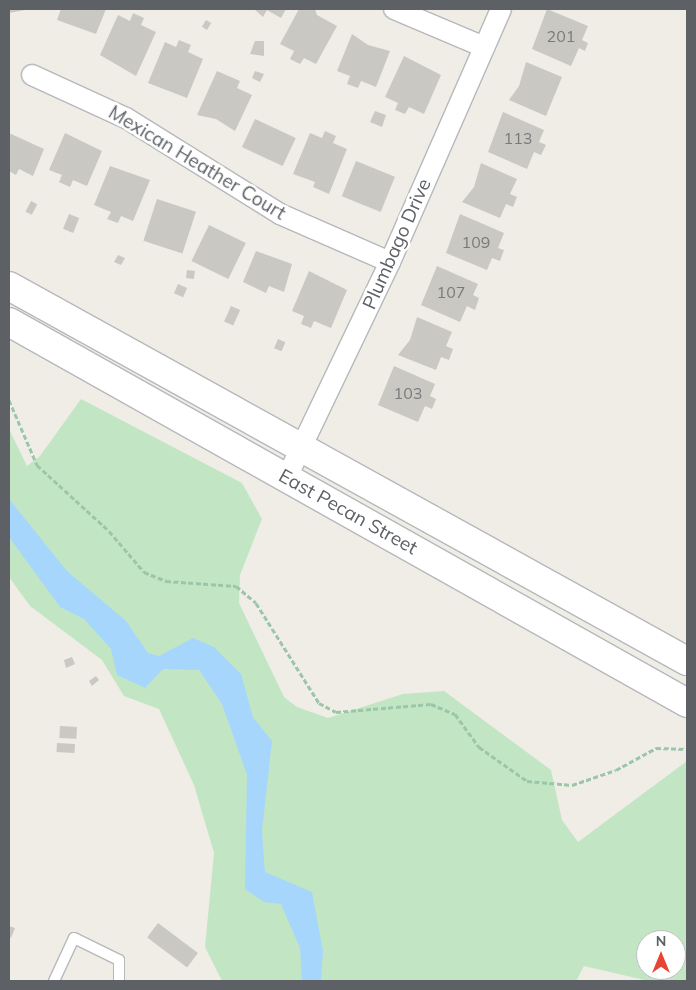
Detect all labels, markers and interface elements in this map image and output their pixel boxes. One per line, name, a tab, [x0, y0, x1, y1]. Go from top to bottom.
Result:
house number: 201	[547, 26, 575, 46]
street label: Mexican Heather Court	[104, 101, 290, 225]
house number: 113	[504, 128, 532, 148]
street label: Plumbago Drive	[358, 175, 436, 313]
house number: 109	[462, 232, 490, 252]
house number: 107	[437, 282, 465, 302]
house number: 103	[394, 383, 422, 403]
street label: East Pecan Street	[275, 464, 421, 560]
north arrow	[636, 930, 686, 980]
text: N	[656, 932, 666, 950]

